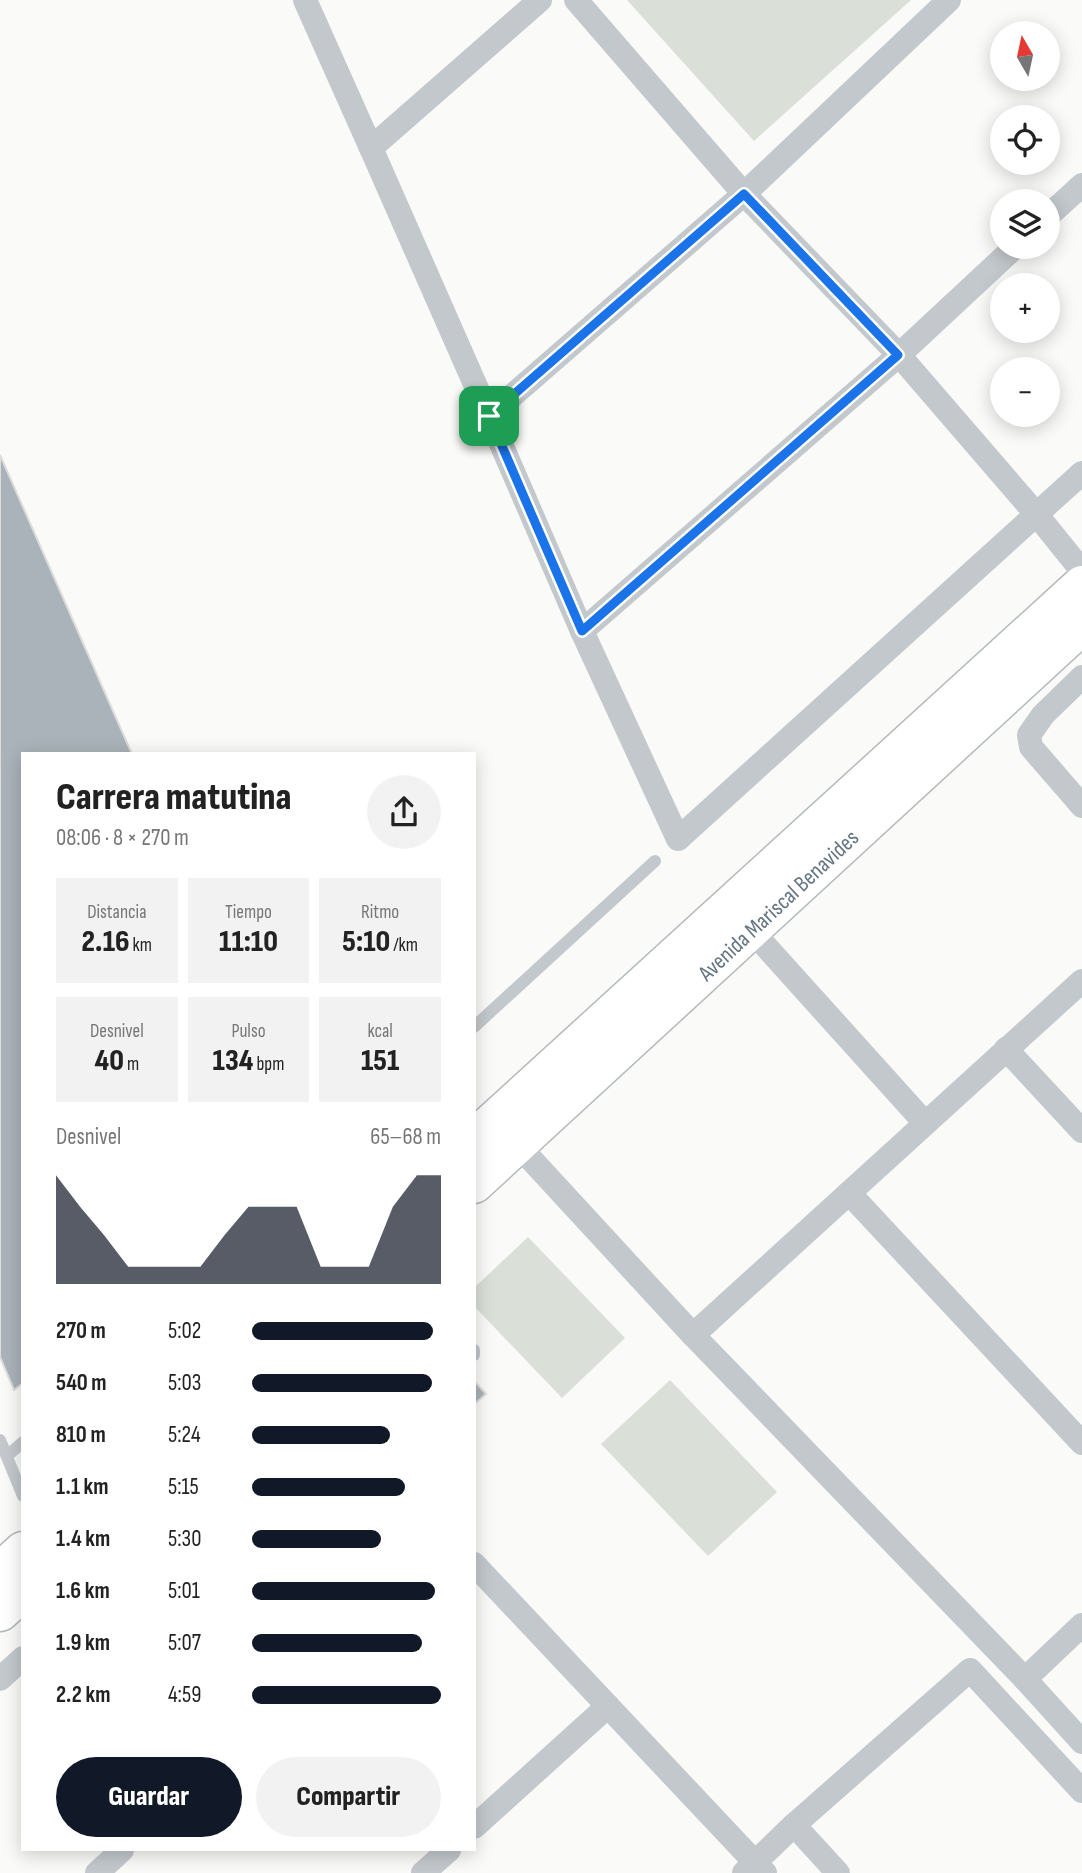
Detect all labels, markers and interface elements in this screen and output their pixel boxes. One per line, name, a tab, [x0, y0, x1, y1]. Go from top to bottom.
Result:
north arrow	[990, 21, 1060, 91]
map controls	[990, 21, 1060, 427]
button: locate	[990, 105, 1060, 175]
button: layers	[990, 189, 1060, 259]
button: +	[990, 273, 1060, 343]
button: −	[990, 357, 1060, 427]
pin	[459, 386, 519, 446]
icon: arrive	[470, 397, 508, 435]
text: Carrera matutina	[56, 775, 291, 820]
button: share	[367, 775, 441, 849]
text: 08:06 · 8 × 270 m	[56, 824, 189, 852]
street label: Avenida Mariscal Benavides	[692, 824, 865, 988]
text: Distancia	[87, 901, 146, 924]
text: Tiempo	[225, 901, 272, 924]
text: Ritmo	[361, 901, 399, 924]
text: 2.16	[82, 924, 130, 960]
text: 11:10	[219, 924, 278, 960]
text: 5:10	[342, 924, 390, 960]
text: km	[130, 934, 152, 957]
text: /km	[390, 934, 418, 957]
text: Desnivel	[90, 1020, 144, 1043]
text: Pulso	[231, 1020, 266, 1043]
text: kcal	[368, 1020, 393, 1043]
text: 40	[95, 1043, 124, 1079]
text: 134	[213, 1043, 253, 1079]
text: 151	[361, 1043, 399, 1079]
text: m	[124, 1053, 139, 1076]
text: bpm	[253, 1053, 284, 1076]
text: Desnivel	[56, 1123, 121, 1151]
text: 65–68 m	[370, 1123, 441, 1151]
text: 270 m	[56, 1317, 106, 1345]
text: 5:02	[168, 1317, 201, 1345]
text: 540 m	[56, 1369, 107, 1397]
text: 5:03	[168, 1369, 201, 1397]
text: 810 m	[56, 1421, 106, 1449]
text: 5:24	[168, 1421, 201, 1449]
text: 1.1 km	[56, 1473, 109, 1501]
text: 5:15	[168, 1473, 199, 1501]
text: 1.4 km	[56, 1525, 110, 1553]
text: 5:30	[168, 1525, 201, 1553]
text: 1.6 km	[56, 1577, 110, 1605]
text: 5:01	[168, 1577, 200, 1605]
text: 1.9 km	[56, 1629, 110, 1657]
text: 5:07	[168, 1629, 201, 1657]
text: 2.2 km	[56, 1681, 110, 1709]
text: 4:59	[168, 1681, 201, 1709]
button: Guardar	[56, 1757, 242, 1837]
button: Compartir	[256, 1757, 441, 1837]

